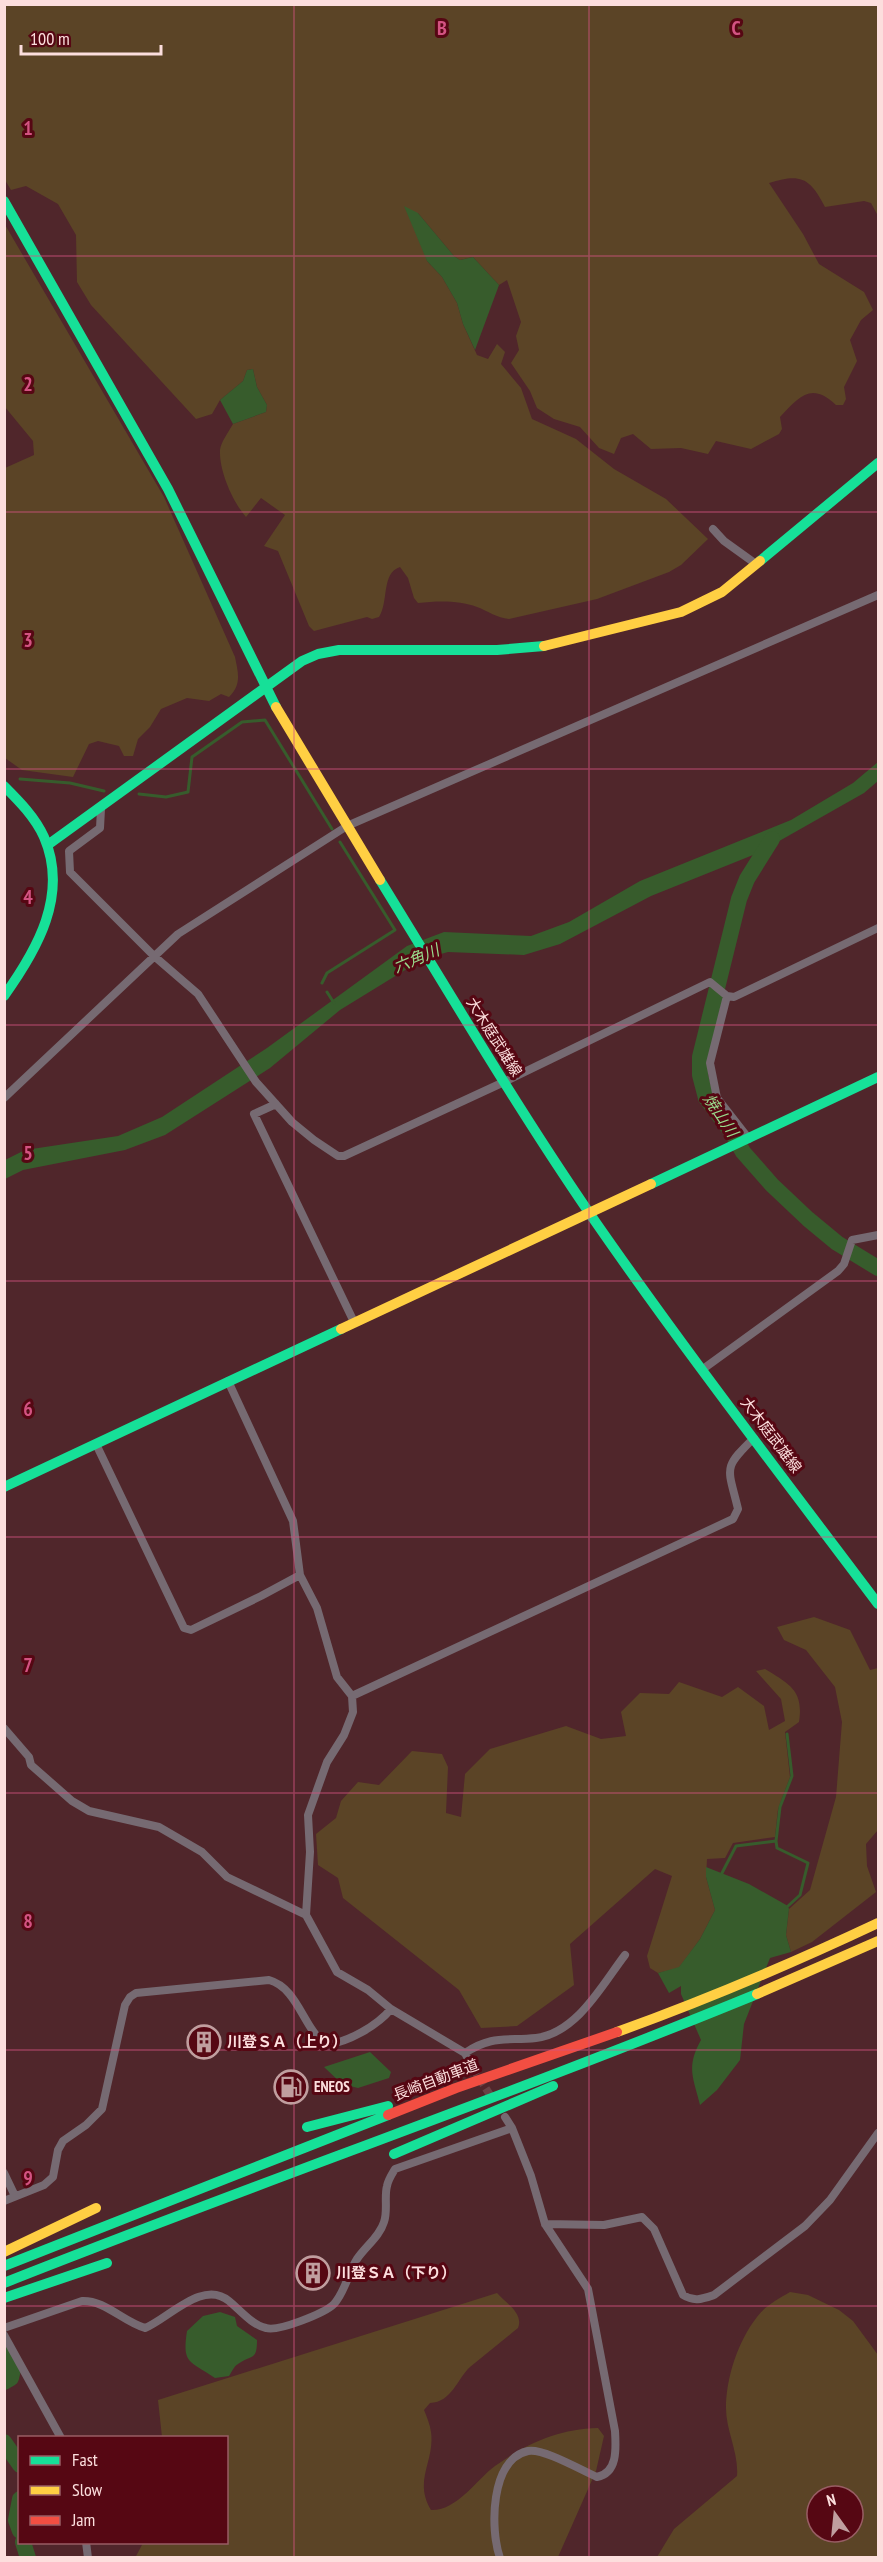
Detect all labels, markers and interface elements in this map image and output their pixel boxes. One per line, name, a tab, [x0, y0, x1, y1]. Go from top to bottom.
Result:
text: B	[437, 15, 447, 41]
text: C	[731, 15, 741, 41]
scale bar	[21, 18, 160, 56]
text: 100 m	[30, 27, 70, 50]
text: 1	[23, 115, 33, 141]
text: 2	[23, 371, 33, 397]
text: 3	[23, 627, 33, 653]
text: 4	[23, 884, 33, 910]
water label: 六角川	[390, 939, 444, 977]
street label: 大木庭武雄線	[463, 994, 526, 1080]
water label: 焼山川	[699, 1090, 744, 1142]
text: 5	[23, 1140, 33, 1166]
street label: 大木庭武雄線	[737, 1393, 806, 1476]
text: 6	[23, 1396, 33, 1422]
text: 7	[23, 1652, 33, 1678]
text: 8	[23, 1908, 33, 1934]
building icon: 川登ＳＡ（上り）	[186, 2024, 222, 2060]
place label: 川登ＳＡ（上り）	[227, 2032, 347, 2051]
street label: 長崎自動車道	[390, 2055, 481, 2105]
fuel station icon: ENEOS	[273, 2069, 309, 2105]
place label: ENEOS	[314, 2077, 350, 2096]
text: 9	[23, 2165, 33, 2191]
building icon: 川登ＳＡ（下り）	[295, 2255, 331, 2291]
place label: 川登ＳＡ（下り）	[336, 2263, 456, 2282]
legend	[18, 2436, 228, 2544]
text: Fast	[72, 2448, 98, 2471]
text: Slow	[72, 2478, 103, 2501]
north arrow	[805, 2484, 865, 2544]
text: N	[824, 2489, 838, 2510]
text: Jam	[71, 2508, 95, 2531]

